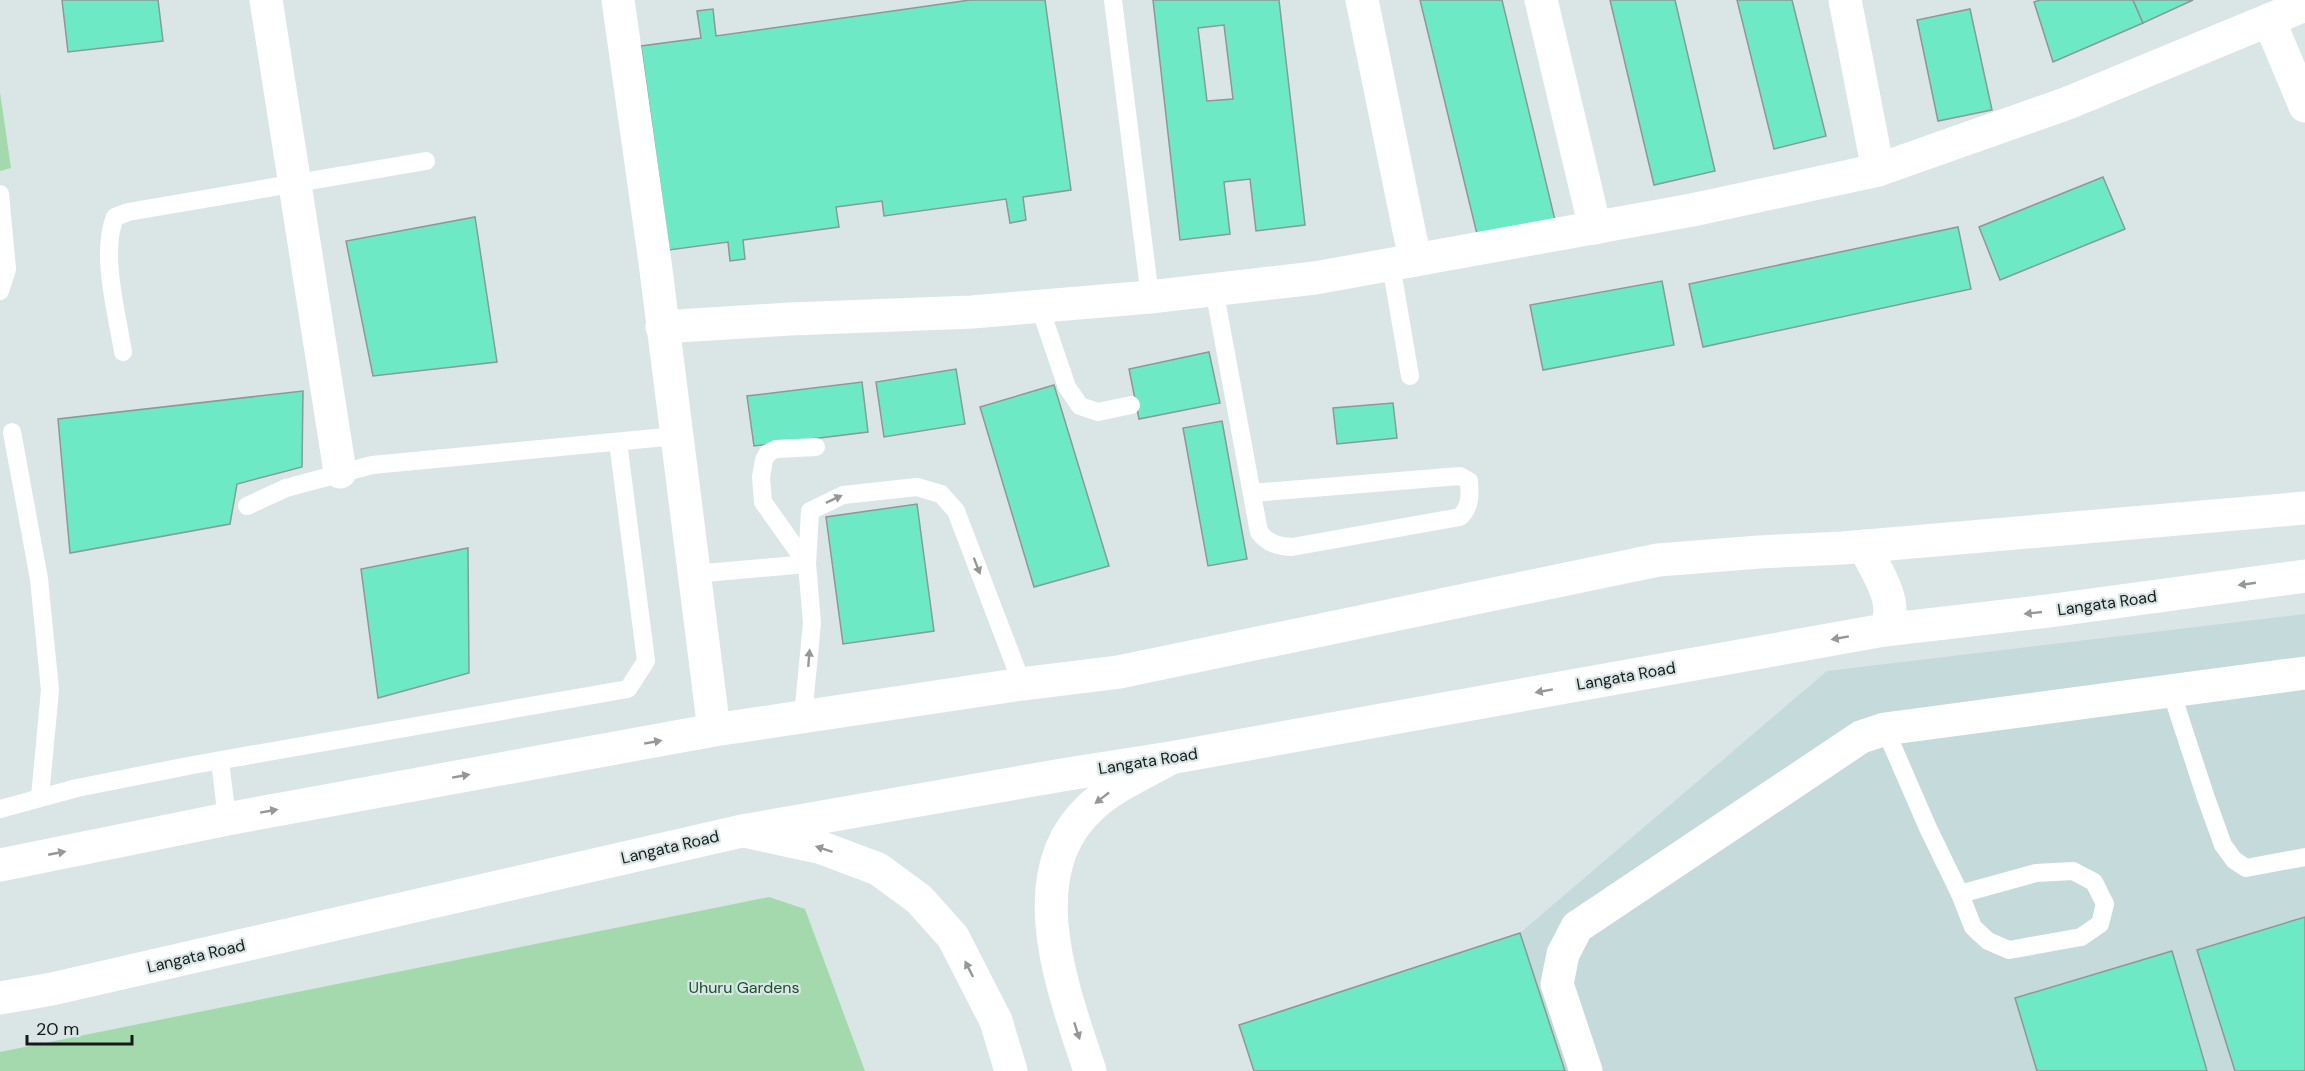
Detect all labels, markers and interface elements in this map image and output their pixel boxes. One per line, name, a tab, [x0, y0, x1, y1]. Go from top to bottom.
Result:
one-way arrow	[826, 495, 843, 504]
one-way arrow	[973, 557, 982, 575]
one-way arrow	[2237, 579, 2256, 589]
street label: Langata Road	[2056, 586, 2158, 620]
one-way arrow	[2023, 608, 2042, 618]
one-way arrow	[1830, 634, 1849, 643]
one-way arrow	[804, 649, 814, 668]
street label: Langata Road	[1575, 657, 1677, 695]
one-way arrow	[1535, 687, 1554, 696]
one-way arrow	[644, 737, 663, 746]
street label: Langata Road	[1097, 743, 1199, 779]
one-way arrow	[452, 772, 471, 781]
one-way arrow	[1094, 791, 1109, 803]
one-way arrow	[260, 806, 279, 815]
street label: Langata Road	[619, 825, 721, 869]
one-way arrow	[815, 844, 833, 853]
one-way arrow	[48, 848, 67, 858]
street label: Langata Road	[145, 934, 247, 978]
one-way arrow	[964, 960, 974, 977]
park label: Uhuru Gardens	[689, 977, 799, 998]
scale bar	[27, 1008, 132, 1046]
text: 20 m	[36, 1017, 79, 1041]
one-way arrow	[1073, 1022, 1082, 1040]

